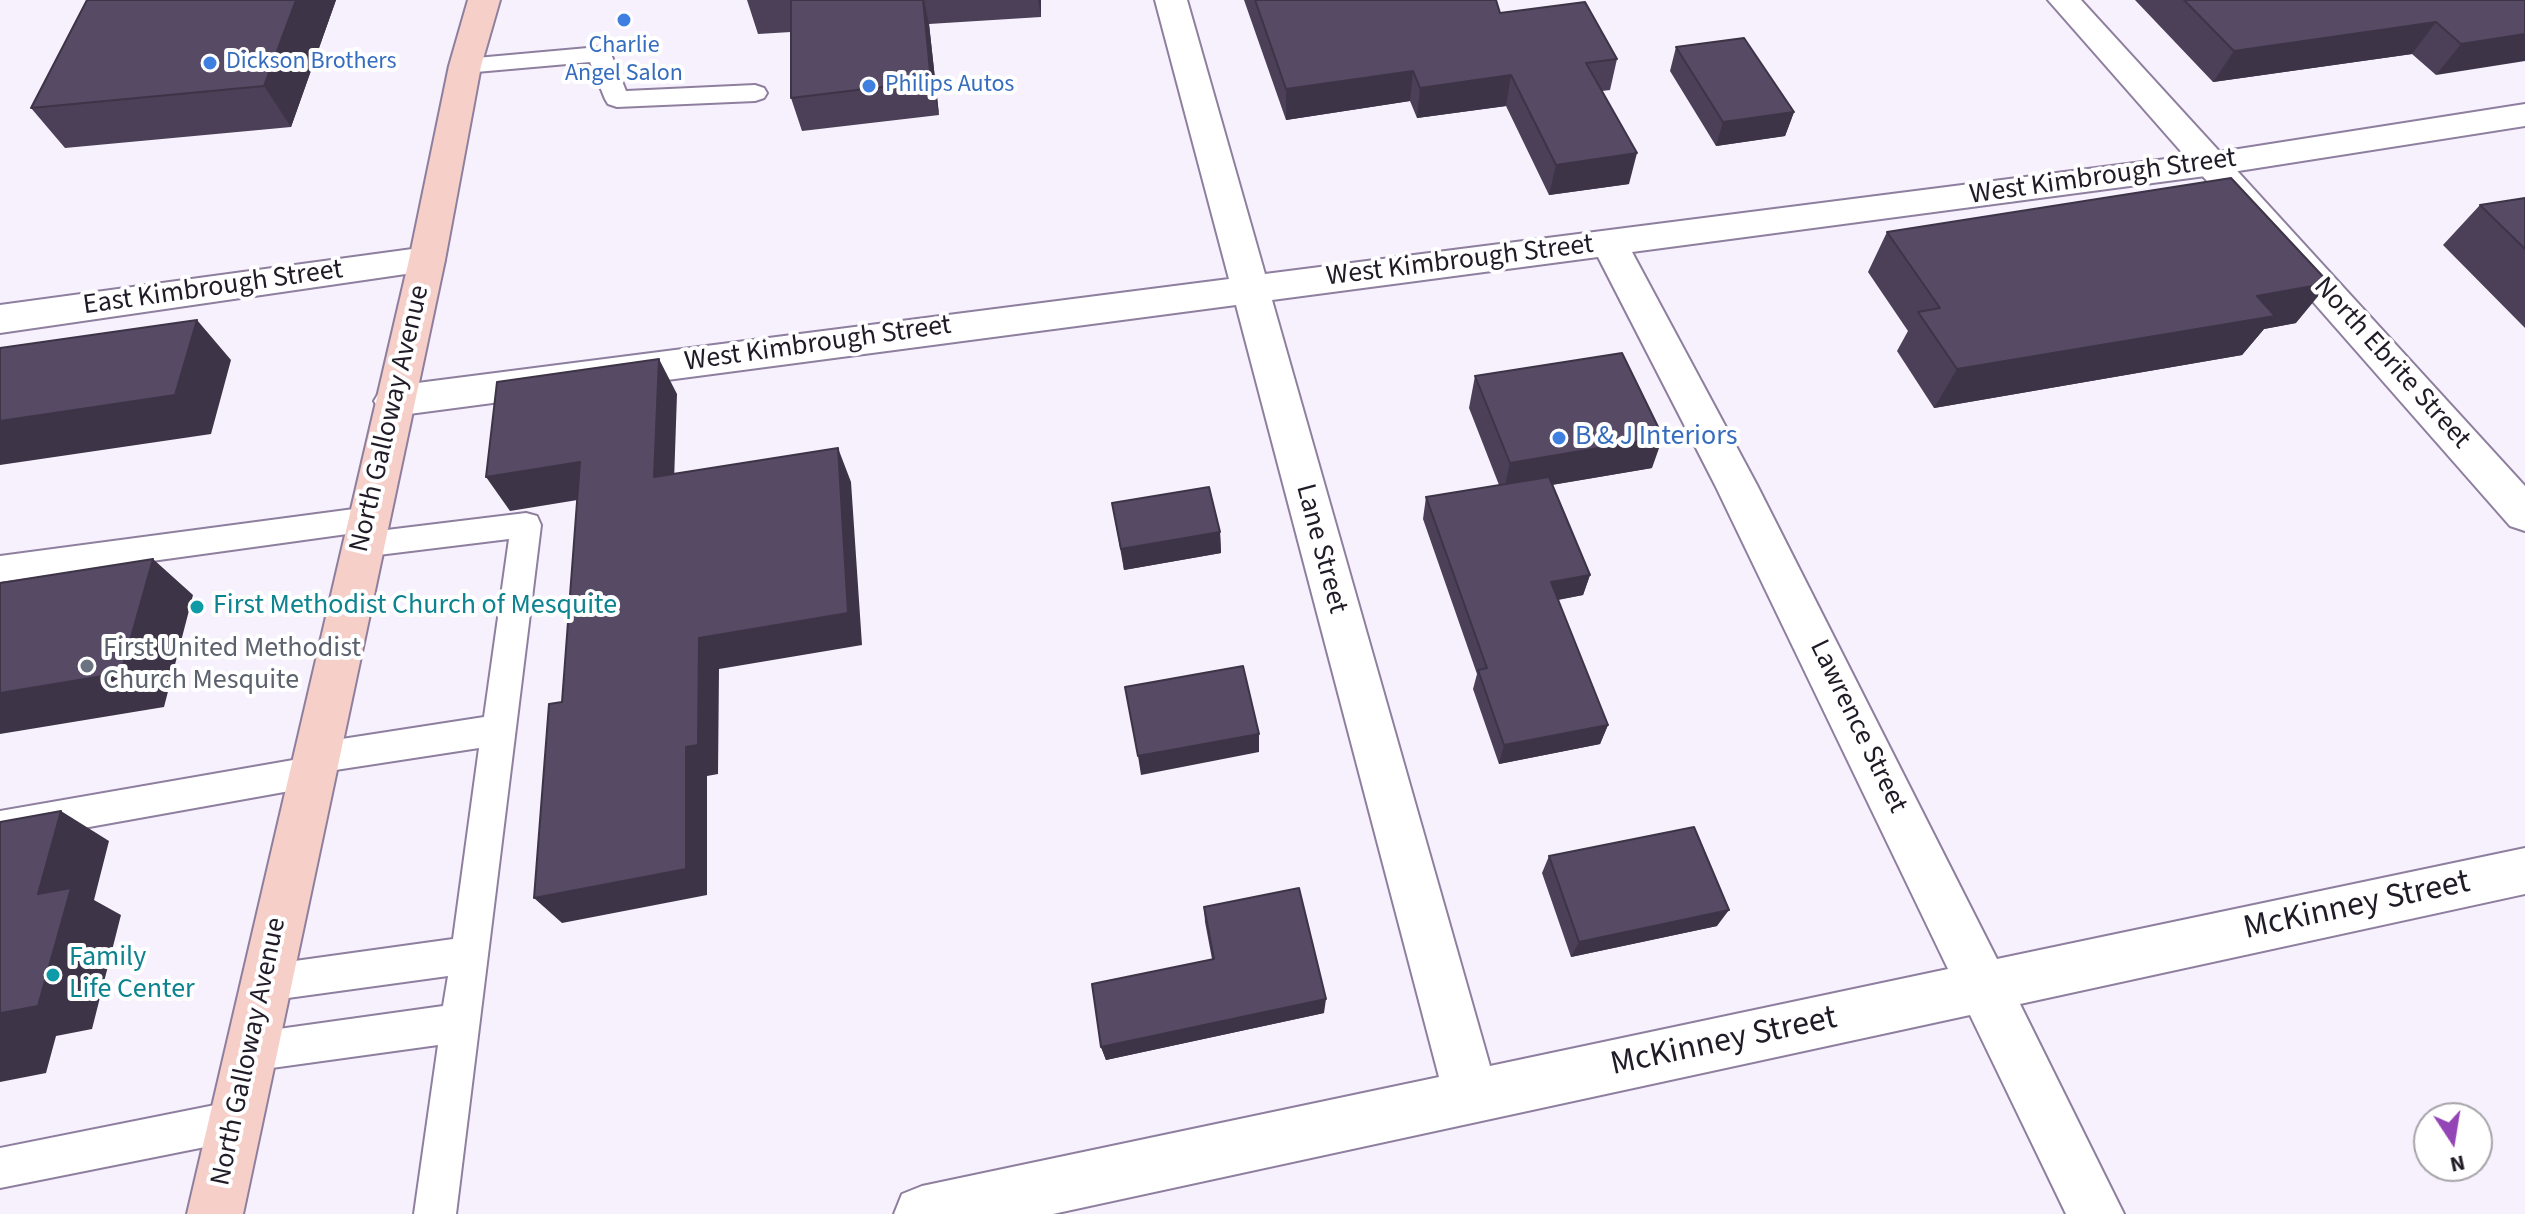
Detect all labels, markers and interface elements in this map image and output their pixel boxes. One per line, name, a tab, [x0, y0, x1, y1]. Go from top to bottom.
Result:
marker: Charlie Angel Salon	[615, 11, 633, 29]
place label: Charlie Angel Salon	[565, 33, 683, 89]
place label: Dickson Brothers	[226, 49, 397, 77]
marker: Dickson Brothers	[201, 54, 219, 72]
place label: Philips Autos	[885, 72, 1014, 100]
marker: Philips Autos	[860, 77, 878, 95]
street label: West Kimbrough Street	[1968, 143, 2238, 213]
street label: West Kimbrough Street	[1325, 229, 1595, 295]
street label: East Kimbrough Street	[81, 254, 345, 324]
street label: North Ebrite Street	[2305, 271, 2477, 457]
street label: North Galloway Avenue	[344, 282, 438, 556]
street label: West Kimbrough Street	[683, 310, 953, 380]
place label: B & J Interiors	[1575, 421, 1738, 455]
marker: B & J Interiors	[1550, 429, 1568, 447]
street label: Lane Street	[1287, 481, 1353, 617]
place label: First Methodist Church of Mesquite	[213, 590, 617, 624]
marker: First Methodist Church of Mesquite	[188, 598, 206, 616]
place label: First United Methodist Church Mesquite	[103, 633, 361, 699]
street label: Lawrence Street	[1801, 635, 1913, 819]
marker: First United Methodist Church Mesquite	[78, 657, 96, 675]
street label: McKinney Street	[2240, 863, 2474, 951]
street label: North Galloway Avenue	[205, 915, 295, 1189]
place label: Family Life Center	[69, 942, 195, 1008]
marker: Family Life Center	[44, 966, 62, 984]
street label: McKinney Street	[1607, 999, 1841, 1087]
north arrow	[2413, 1102, 2493, 1182]
text: N	[2447, 1146, 2468, 1181]

